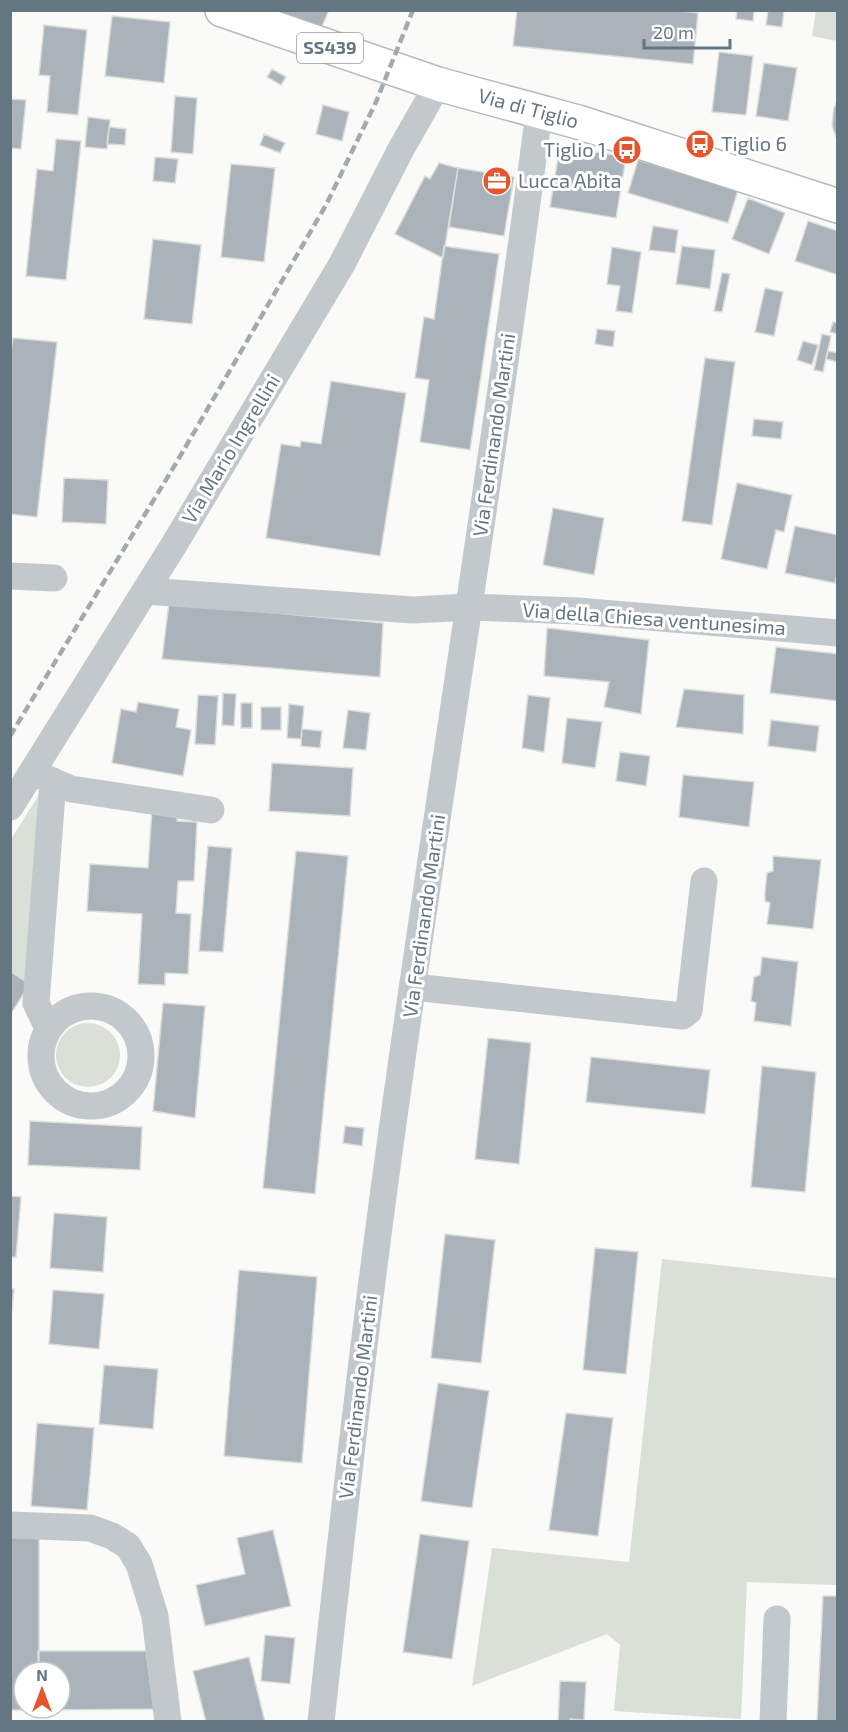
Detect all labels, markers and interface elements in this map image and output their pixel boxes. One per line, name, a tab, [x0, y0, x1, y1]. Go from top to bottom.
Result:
scale bar	[644, 12, 730, 50]
text: 20 m	[653, 21, 694, 43]
road number: SS439	[297, 33, 363, 63]
street label: Via di Tiglio	[476, 82, 582, 133]
bus stop icon: Tiglio 6	[684, 128, 716, 160]
place label: Tiglio 6	[721, 131, 787, 155]
bus stop icon: Tiglio 1	[611, 134, 643, 166]
place label: Tiglio 1	[544, 137, 606, 161]
office icon: Lucca Abita	[481, 165, 513, 197]
place label: Lucca Abita	[518, 168, 621, 192]
street label: Via Ferdinando Martini	[467, 332, 519, 538]
street label: Via Mario Ingrellini	[176, 370, 284, 527]
street label: Via della Chiesa ventunesima	[522, 597, 786, 639]
street label: Via Ferdinando Martini	[397, 813, 449, 1019]
street label: Via Ferdinando Martini	[333, 1294, 381, 1500]
north arrow	[12, 1660, 72, 1720]
text: N	[36, 1665, 48, 1684]

